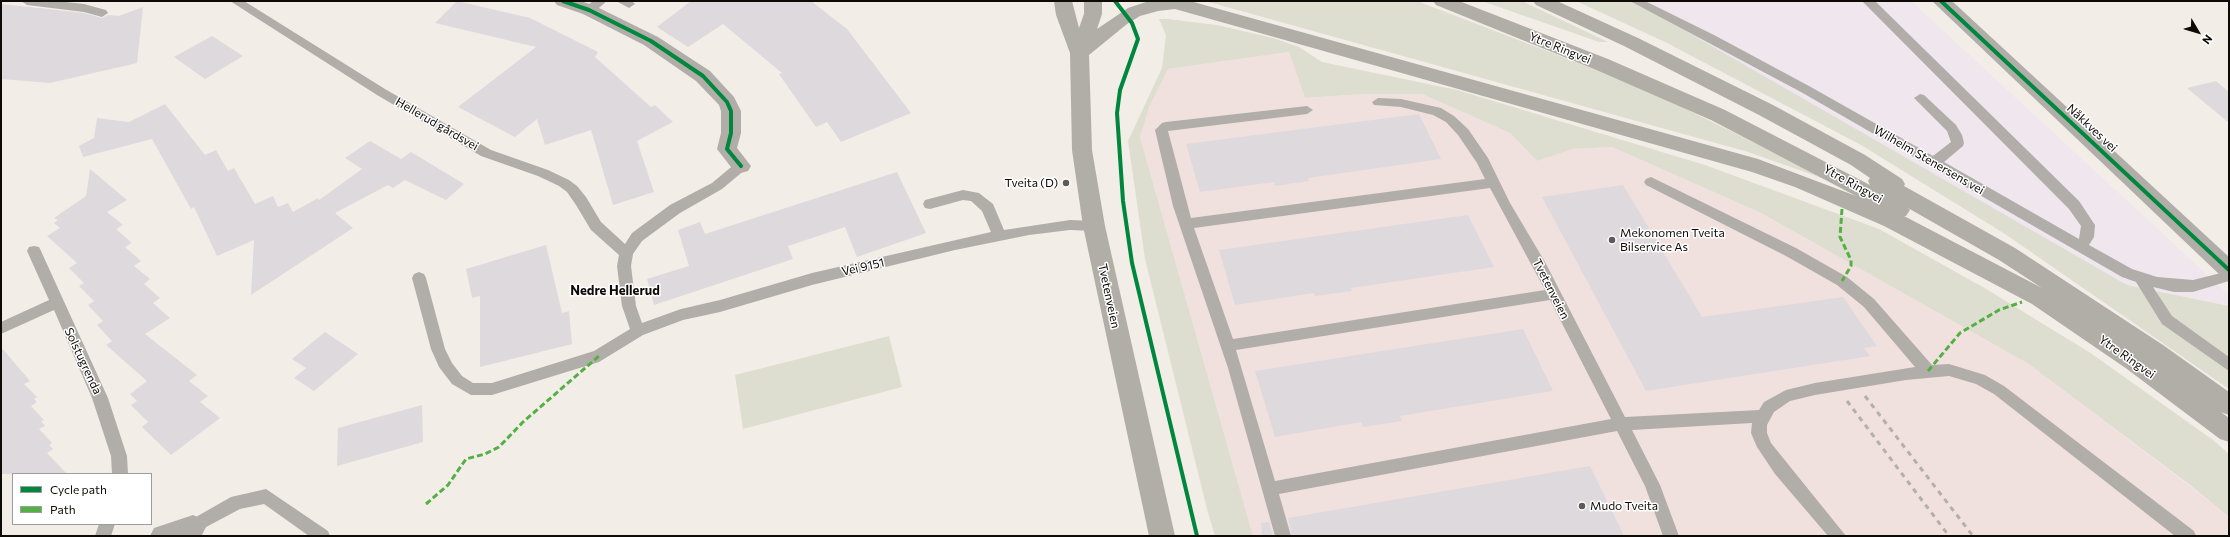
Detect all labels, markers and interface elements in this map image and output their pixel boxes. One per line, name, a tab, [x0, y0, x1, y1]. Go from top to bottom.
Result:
north arrow	[2178, 12, 2218, 52]
street label: Ytre Ringvei	[1527, 29, 1593, 67]
text: N	[2200, 32, 2216, 47]
street label: Hellerud gårdsvei	[393, 94, 481, 154]
street label: Nåkkves vei	[2064, 101, 2120, 155]
street label: Wilhelm Stenersens vei	[1871, 123, 1987, 197]
street label: Ytre Ringvei	[1821, 162, 1885, 206]
place label: Tveita (D)	[1005, 176, 1058, 190]
marker: Tveita (D)	[1061, 178, 1071, 188]
place label: Mekonomen Tveita Bilservice As	[1620, 226, 1725, 254]
marker: Mekonomen Tveita Bilservice As	[1607, 235, 1617, 245]
street label: Vei 9151	[840, 255, 886, 279]
street label: Tvetenveien	[1530, 257, 1572, 321]
street label: Tvetenveien	[1095, 262, 1123, 330]
district label: Nedre Hellerud	[570, 283, 660, 299]
street label: Solstugrenda	[61, 325, 105, 397]
street label: Ytre Ringvei	[2096, 332, 2158, 382]
legend	[12, 473, 152, 525]
text: Cycle path	[50, 482, 107, 496]
place label: Mudo Tveita	[1590, 499, 1658, 513]
marker: Mudo Tveita	[1577, 501, 1587, 511]
text: Path	[50, 502, 76, 516]

